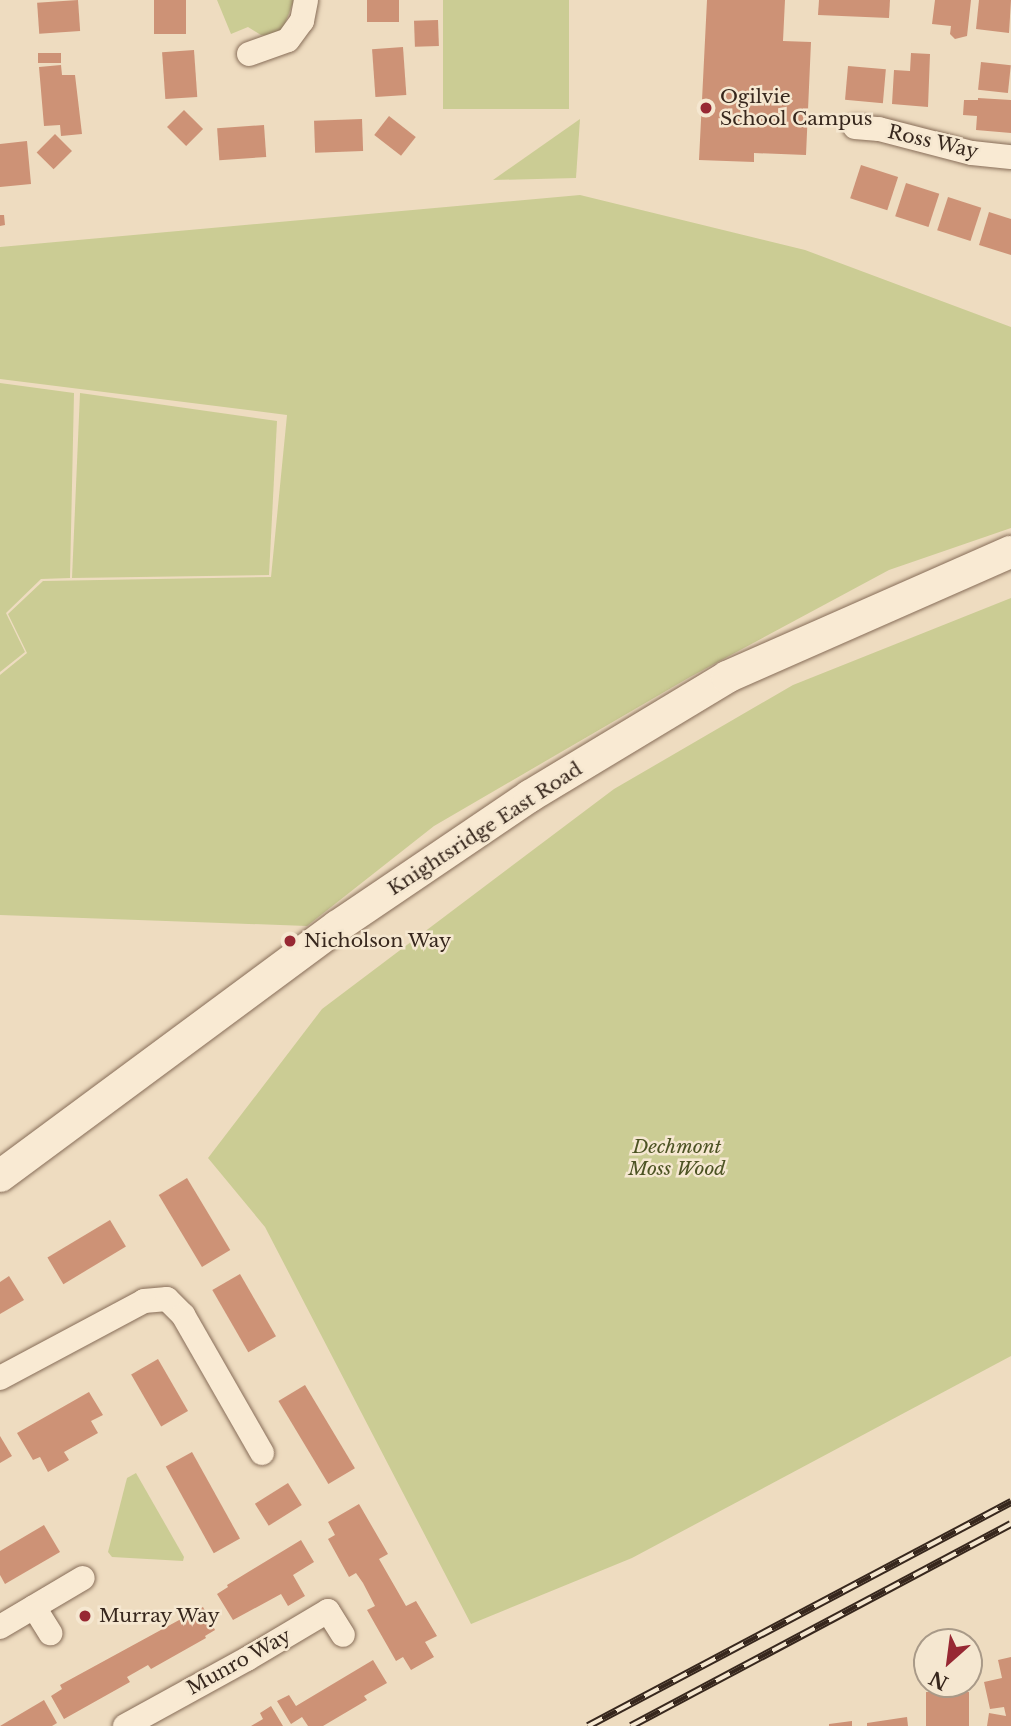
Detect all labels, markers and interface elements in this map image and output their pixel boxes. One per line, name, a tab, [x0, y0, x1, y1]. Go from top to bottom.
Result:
place label: Ogilvie School Campus	[720, 86, 872, 130]
marker: Ogilvie School Campus	[698, 100, 714, 116]
street label: Ross Way	[885, 120, 981, 164]
street label: Knightsridge East Road	[384, 758, 586, 900]
place label: Nicholson Way	[304, 930, 452, 952]
marker: Nicholson Way	[282, 933, 298, 949]
park label: Dechmont Moss Wood	[628, 1136, 726, 1180]
place label: Murray Way	[99, 1605, 221, 1627]
marker: Murray Way	[77, 1608, 93, 1624]
street label: Munro Way	[183, 1624, 295, 1700]
north arrow	[913, 1628, 983, 1698]
text: N	[926, 1666, 952, 1695]

